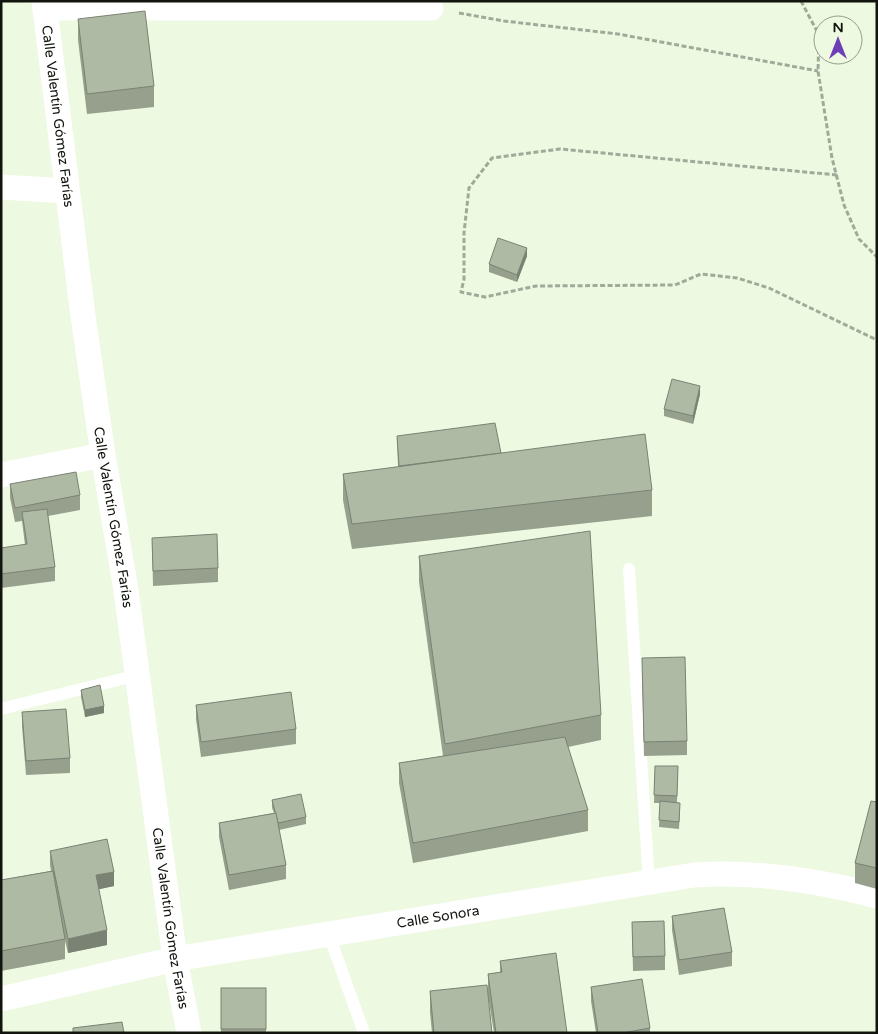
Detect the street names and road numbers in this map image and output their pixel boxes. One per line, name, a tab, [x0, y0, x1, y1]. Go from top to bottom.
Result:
street label: Calle Valentín Gómez Farías	[38, 24, 77, 208]
street label: Calle Valentín Gómez Farías	[90, 426, 136, 609]
street label: Calle Valentín Gómez Farías	[149, 826, 192, 1011]
street label: Calle Sonora	[395, 902, 481, 932]

